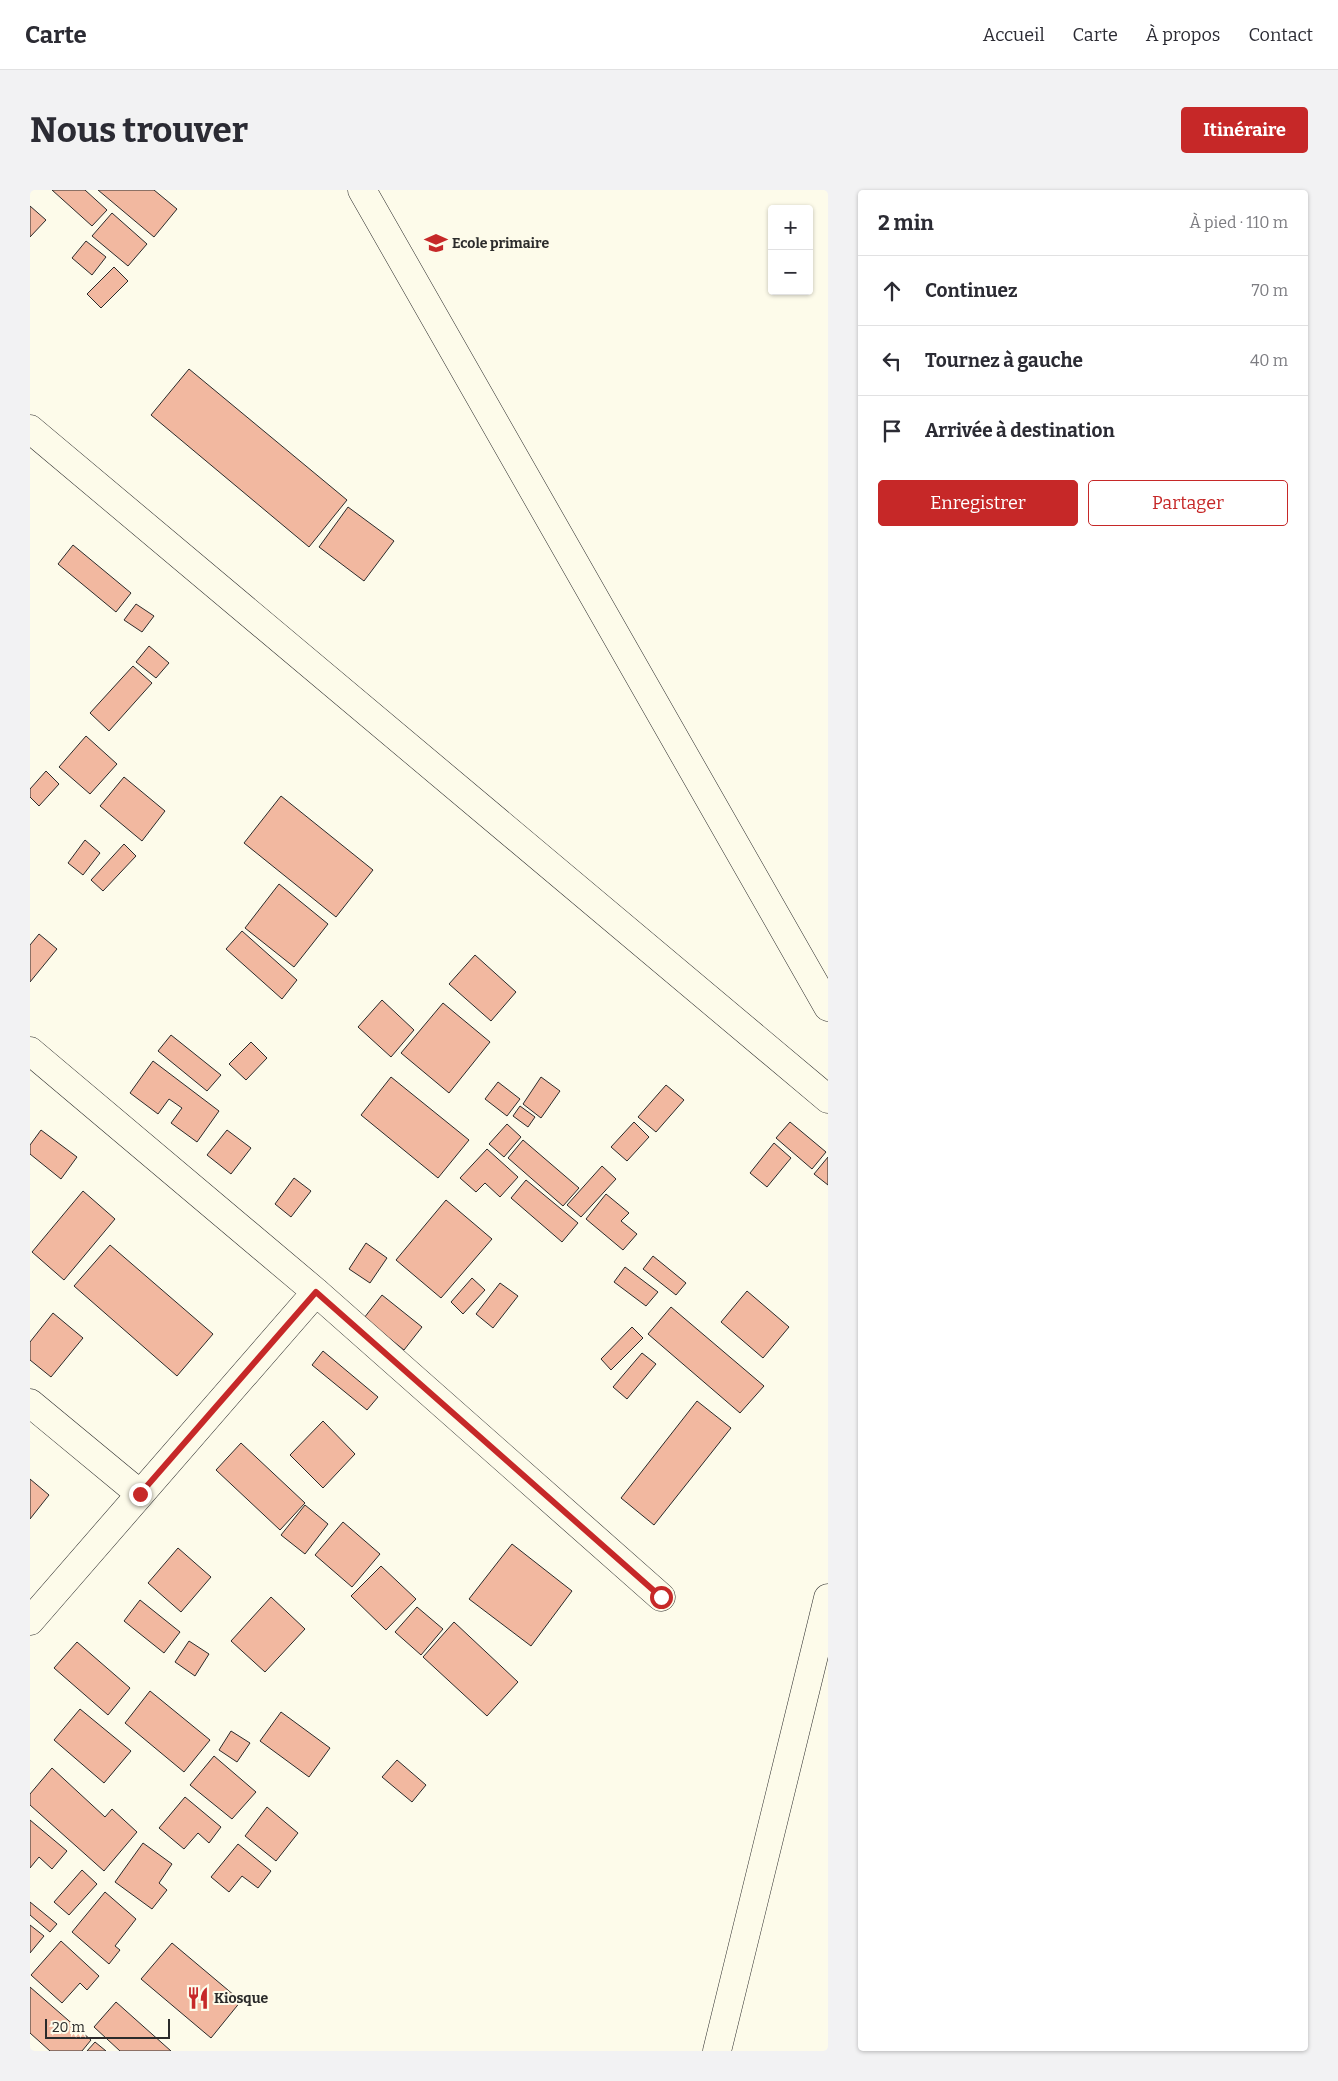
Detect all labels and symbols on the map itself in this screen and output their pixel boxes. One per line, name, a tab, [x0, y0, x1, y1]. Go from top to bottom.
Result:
school or university icon: Ecole primaire	[423, 230, 449, 256]
place label: Ecole primaire	[452, 235, 549, 252]
route end	[129, 1483, 152, 1506]
route start	[650, 1586, 673, 1609]
restaurant icon: Kiosque	[185, 1985, 211, 2011]
place label: Kiosque	[214, 1990, 268, 2007]
scale bar	[45, 2016, 170, 2039]

